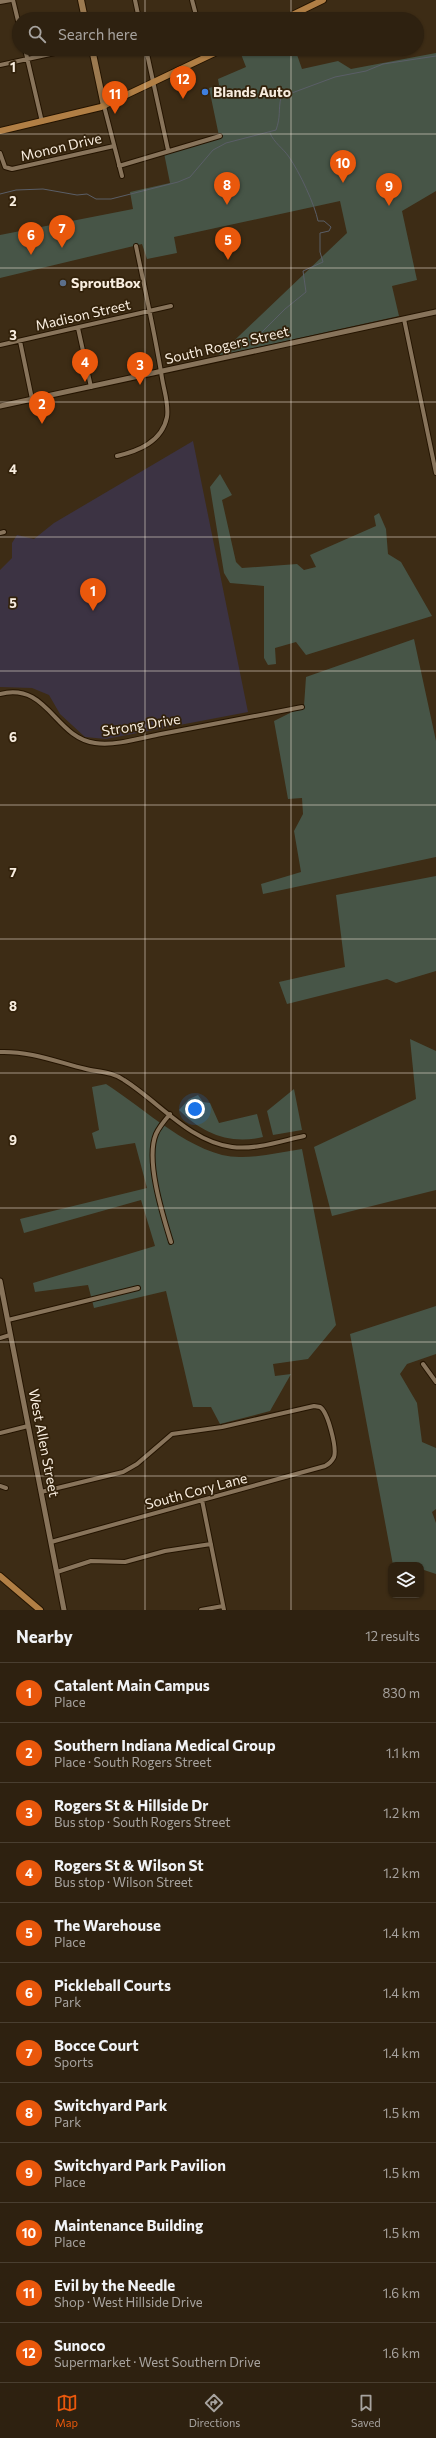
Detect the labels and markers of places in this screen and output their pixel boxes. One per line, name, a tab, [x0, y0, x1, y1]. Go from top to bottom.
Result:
pin: 12	[170, 66, 196, 99]
pin: 11	[102, 81, 128, 114]
place label: Blands Auto	[213, 83, 291, 100]
marker: Blands Auto	[200, 87, 210, 97]
pin: 10	[330, 150, 356, 183]
pin: 8	[214, 172, 240, 205]
pin: 9	[376, 173, 402, 206]
pin: 7	[49, 215, 75, 248]
pin: 6	[18, 222, 44, 255]
pin: 5	[215, 227, 241, 260]
place label: SproutBox	[71, 274, 141, 291]
marker: SproutBox	[58, 278, 68, 288]
pin: 4	[72, 349, 98, 382]
pin: 3	[127, 352, 153, 385]
pin: 2	[29, 391, 55, 424]
pin: 1	[80, 578, 106, 611]

